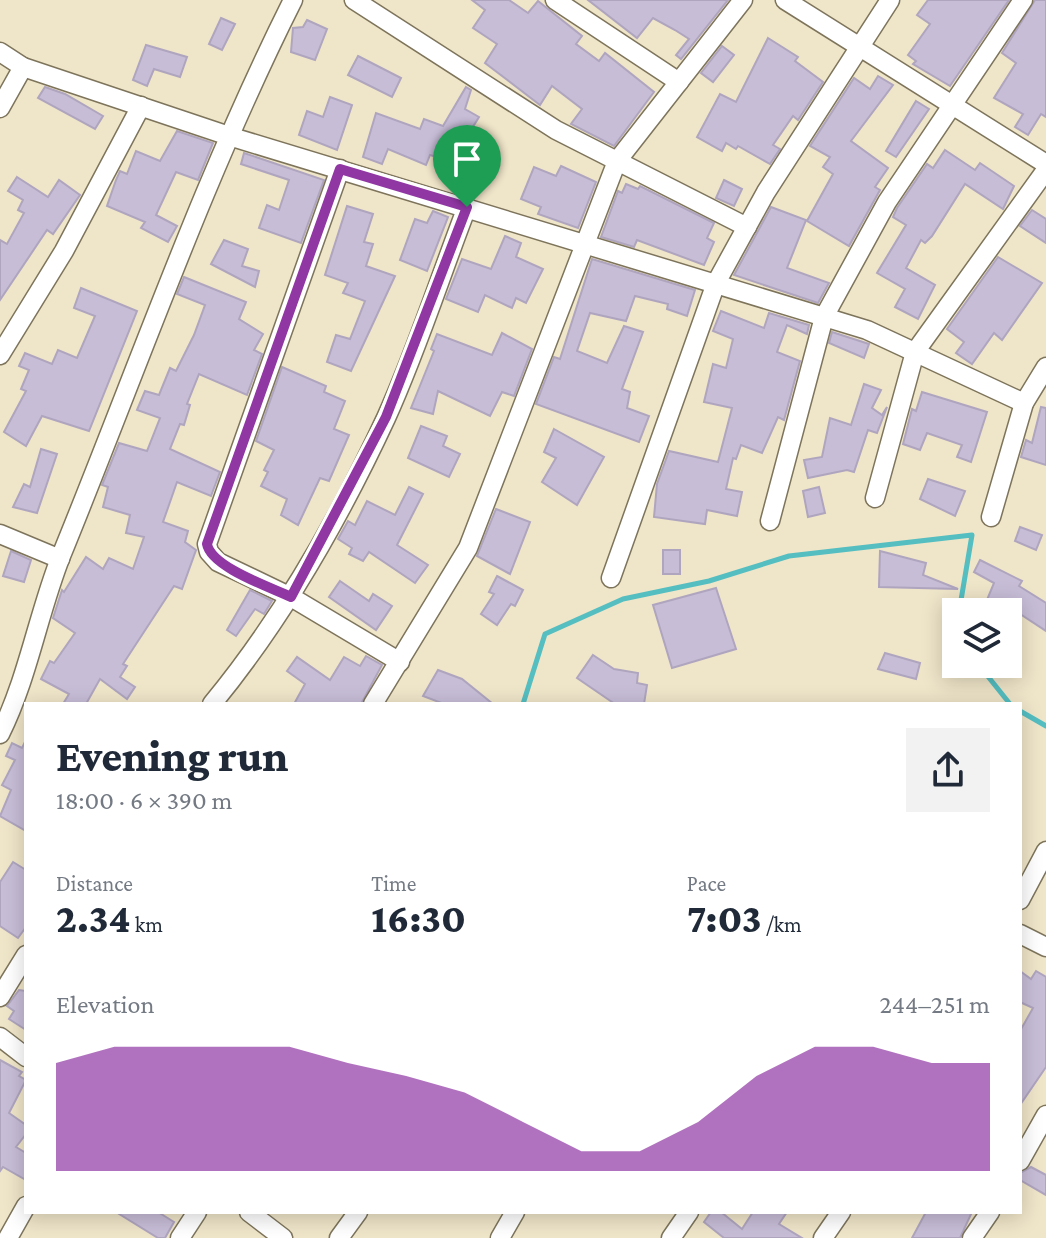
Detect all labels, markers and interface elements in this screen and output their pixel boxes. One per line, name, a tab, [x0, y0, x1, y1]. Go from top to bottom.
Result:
pin	[433, 125, 501, 207]
icon: arrive	[445, 137, 489, 181]
map controls	[942, 598, 1022, 678]
button: layers	[942, 598, 1022, 678]
button: share	[906, 728, 990, 812]
text: Evening run	[56, 732, 288, 780]
text: 18:00 · 6 × 390 m	[56, 786, 233, 815]
text: Distance	[56, 871, 133, 896]
text: Time	[371, 871, 416, 896]
text: Pace	[687, 871, 726, 896]
text: 2.34	[56, 896, 131, 941]
text: 16:30	[371, 896, 466, 941]
text: 7:03	[687, 896, 762, 941]
text: km	[131, 912, 163, 937]
text: /km	[762, 912, 802, 937]
text: Elevation	[56, 990, 154, 1019]
text: 244–251 m	[879, 990, 990, 1019]

